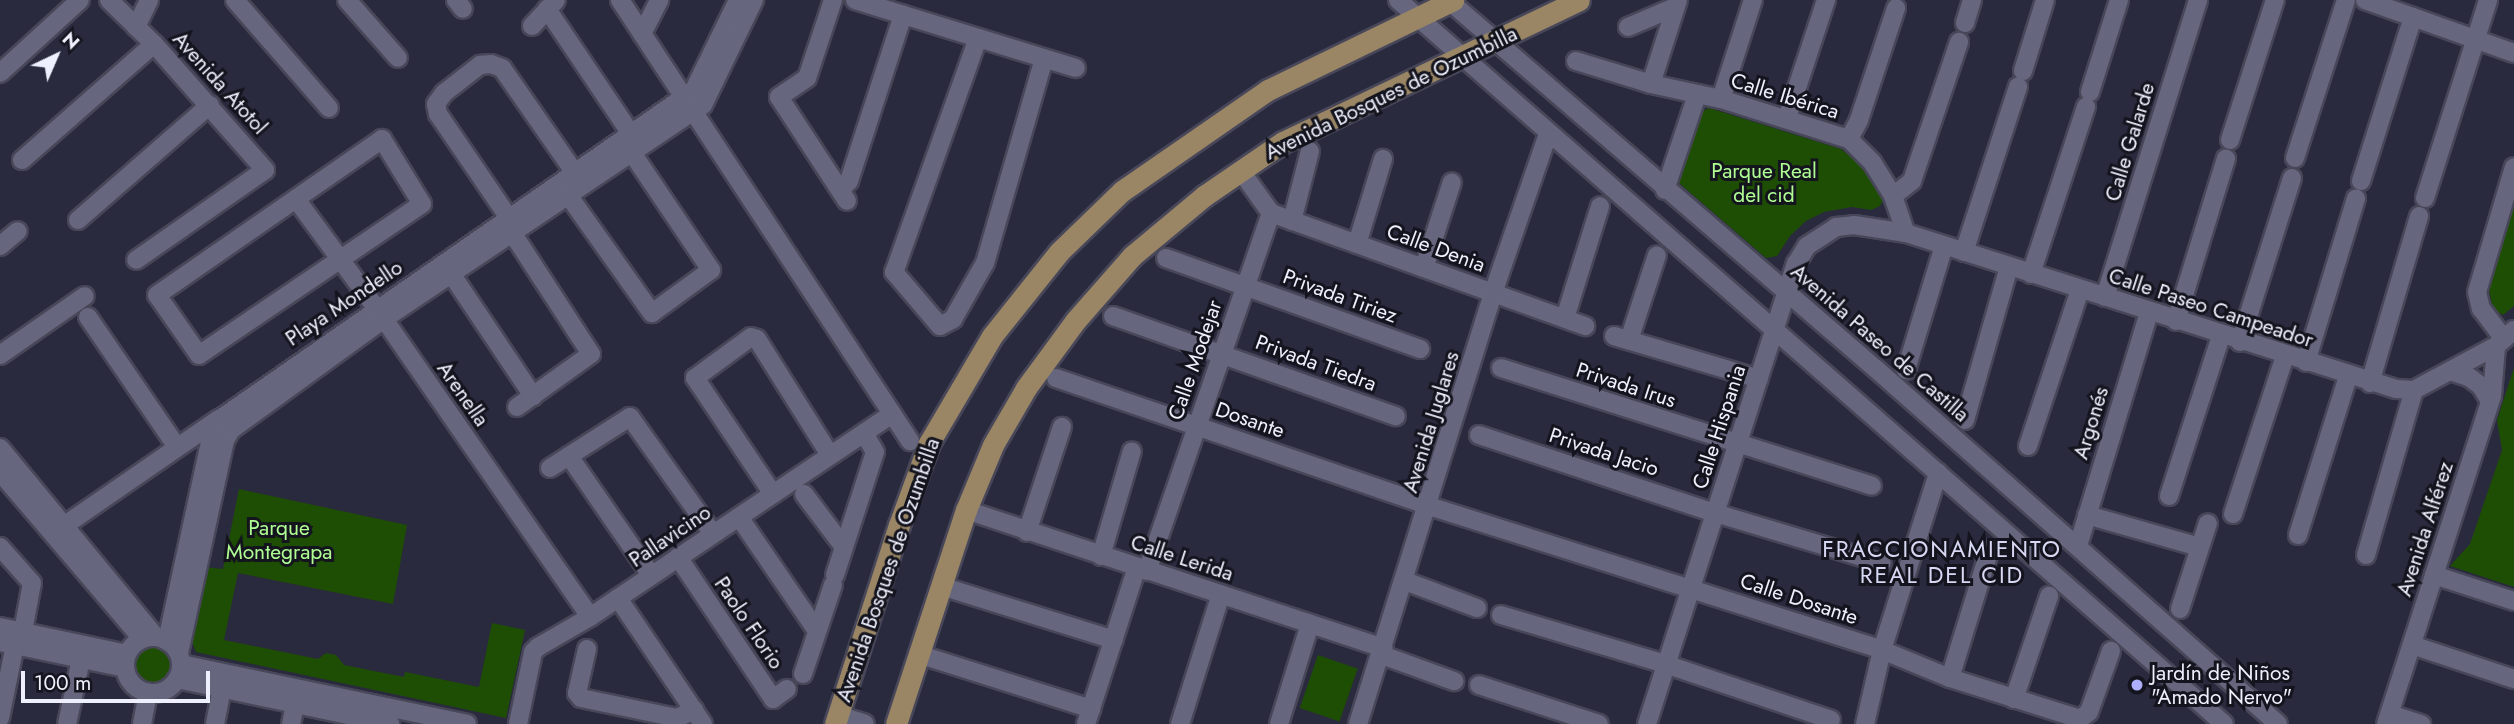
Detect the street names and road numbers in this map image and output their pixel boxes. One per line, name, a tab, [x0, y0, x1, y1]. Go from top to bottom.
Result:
street label: Avenida Bosques de Ozumbilla	[1261, 21, 1521, 165]
street label: Avenida Atotol	[167, 27, 273, 139]
street label: Calle Ibérica	[1728, 68, 1842, 124]
street label: Calle Galarde	[2100, 80, 2160, 204]
street label: Calle Denia	[1383, 219, 1489, 277]
street label: Playa Mondello	[281, 255, 407, 351]
street label: Avenida Paseo de Castilla	[1786, 259, 1974, 427]
street label: Calle Paseo Campeador	[2105, 263, 2317, 353]
street label: Privada Tiriez	[1280, 264, 1400, 328]
street label: Calle Modejar	[1163, 297, 1227, 423]
street label: Privada Tiedra	[1252, 329, 1380, 397]
street label: Avenida Juglares	[1398, 348, 1464, 496]
street label: Arenella	[432, 357, 494, 431]
street label: Privada Irus	[1573, 357, 1679, 413]
street label: Calle Hispania	[1687, 362, 1751, 492]
street label: Argonés	[2068, 384, 2114, 462]
street label: Dosante	[1212, 396, 1288, 444]
street label: Privada Jacio	[1546, 422, 1662, 482]
street label: Avenida Bosques de Ozumbilla	[831, 435, 945, 705]
street label: Avenida Alférez	[2391, 459, 2459, 599]
street label: Pallavicino	[624, 499, 716, 573]
street label: Calle Lerida	[1128, 530, 1236, 586]
street label: Calle Dosante	[1737, 568, 1861, 630]
street label: Paolo Florio	[709, 572, 789, 674]

